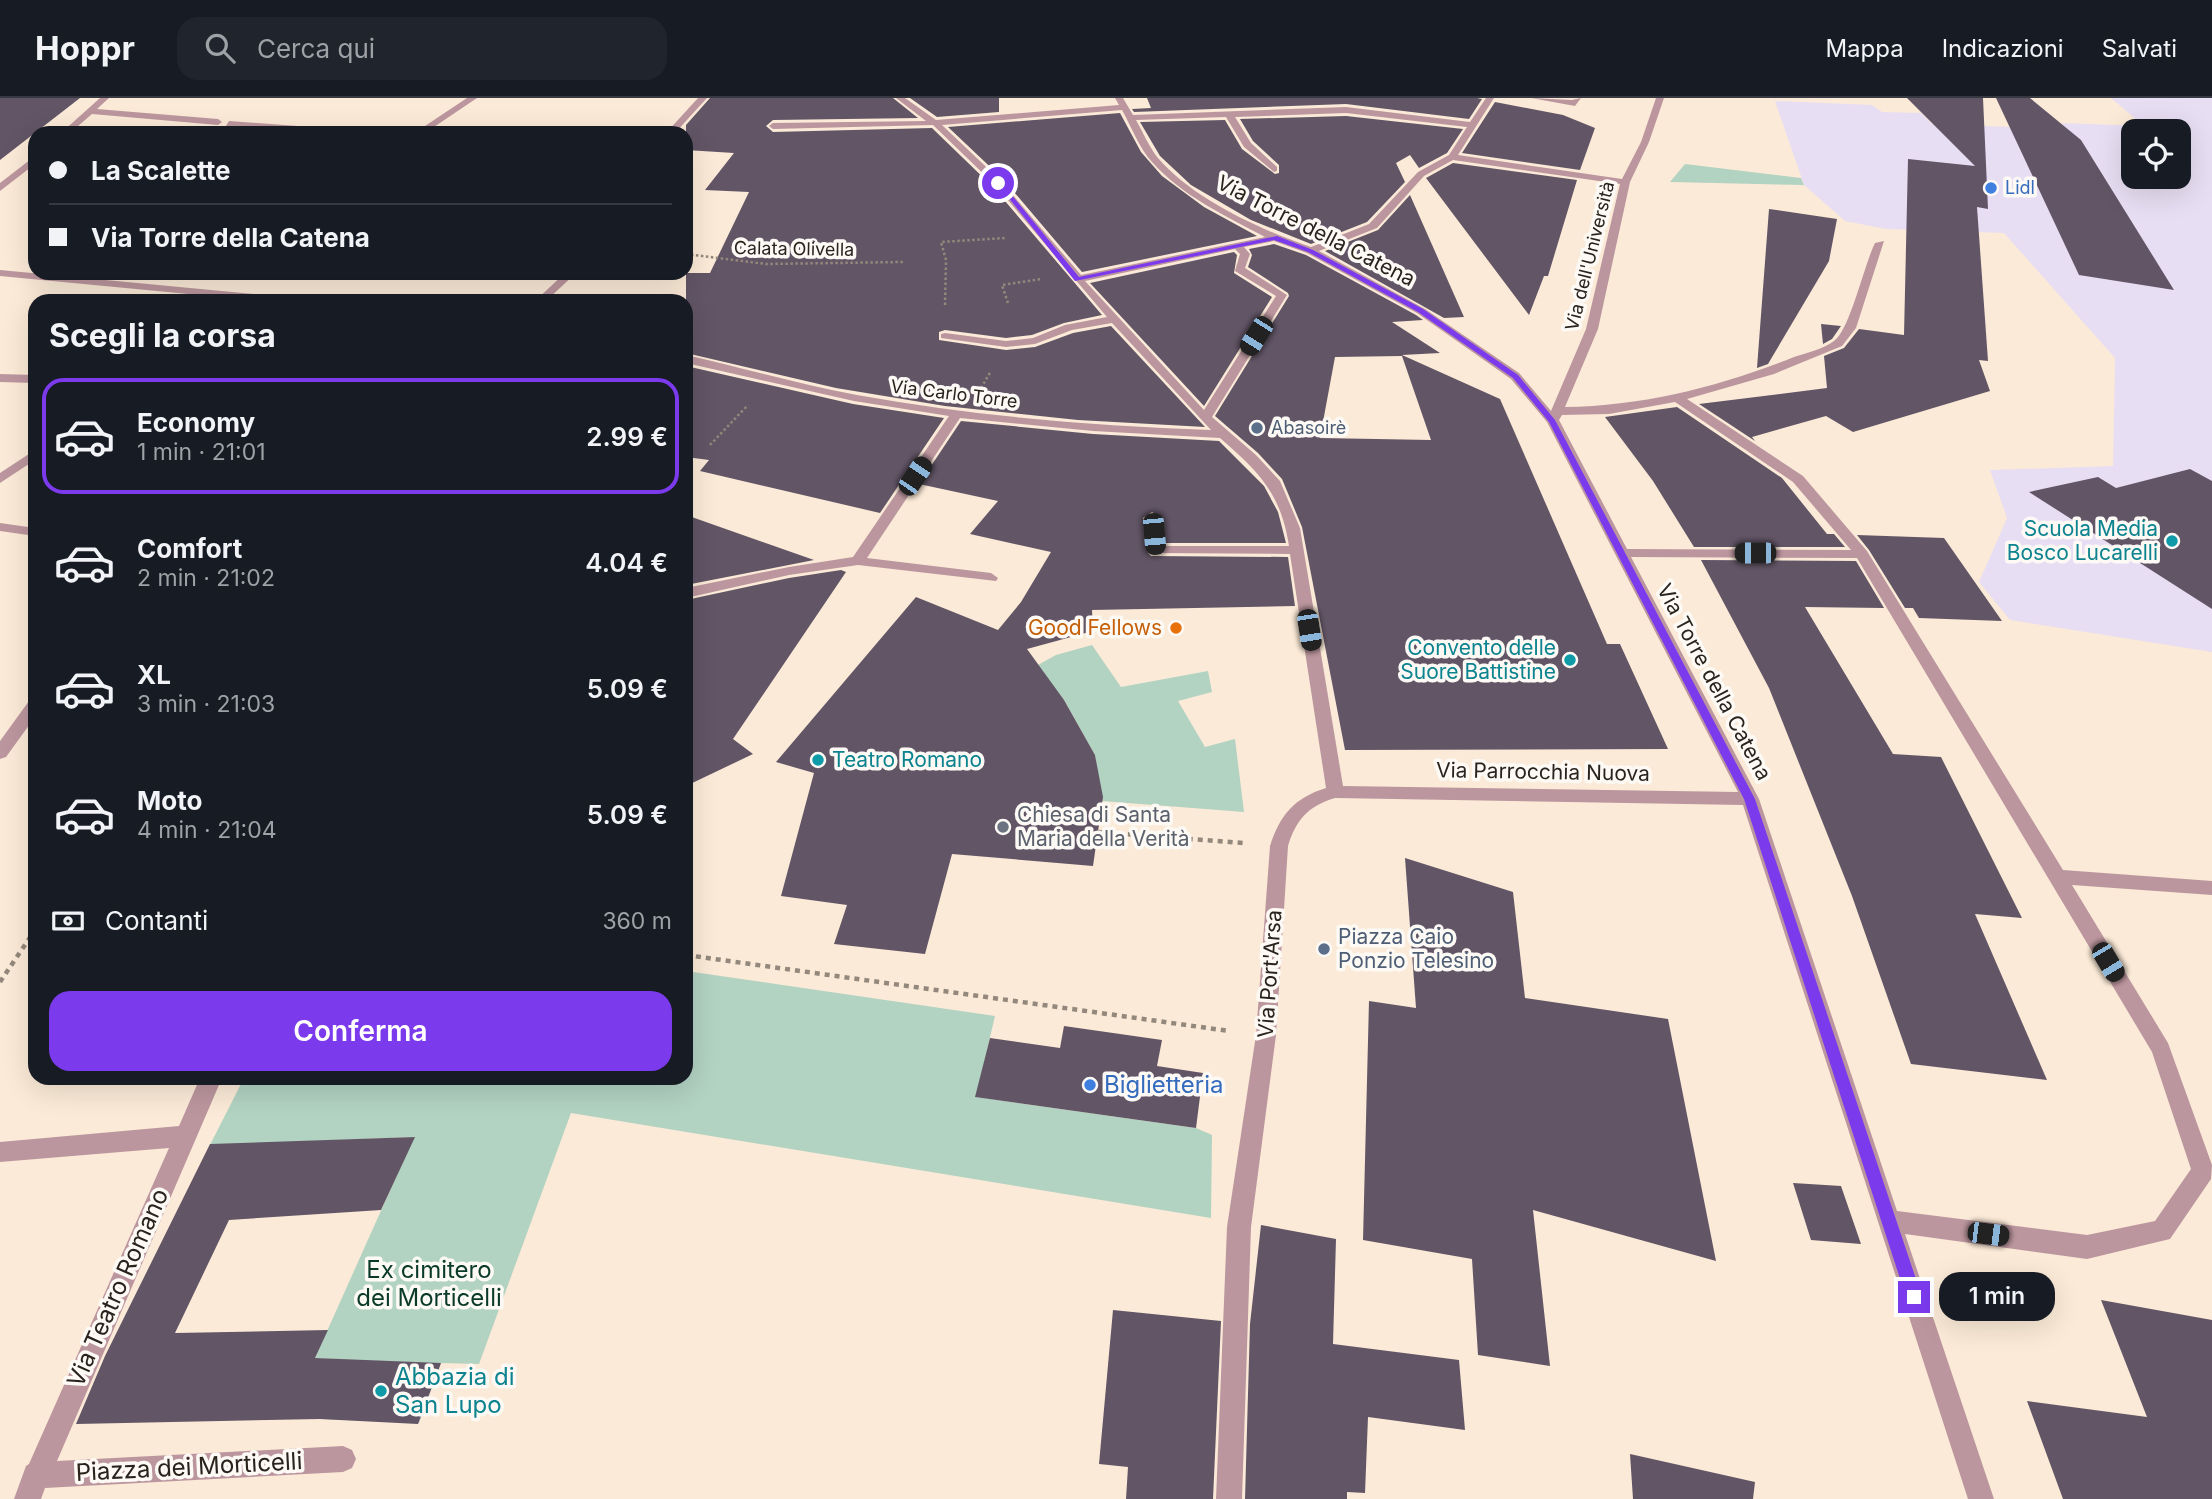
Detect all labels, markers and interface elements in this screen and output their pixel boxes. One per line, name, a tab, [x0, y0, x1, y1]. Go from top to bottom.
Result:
search box	[177, 17, 667, 80]
text: Hoppr	[35, 28, 135, 68]
icon: search	[201, 29, 239, 67]
text: Cerca qui	[257, 33, 375, 64]
text: Mappa	[1825, 34, 1904, 63]
text: Indicazioni	[1942, 34, 2064, 63]
text: Salvati	[2102, 34, 2177, 63]
map controls	[2121, 119, 2191, 189]
button: locate	[2121, 119, 2191, 189]
text: La Scalette	[91, 155, 231, 186]
route start	[982, 167, 1014, 199]
street label: Via Torre della Catena	[1213, 170, 1419, 291]
place label: Lidl	[2005, 177, 2035, 198]
street label: Via dell'Università	[1561, 179, 1618, 333]
marker: Lidl	[1983, 180, 1999, 196]
text: Via Torre della Catena	[91, 222, 370, 253]
street label: Calata Olivella	[734, 237, 854, 260]
car	[1236, 313, 1277, 359]
text: Scegli la corsa	[49, 316, 276, 355]
street label: Via Carlo Torre	[889, 375, 1019, 412]
icon: car	[53, 405, 116, 468]
text: Economy	[137, 407, 255, 438]
place label: Abasoirè	[1271, 417, 1346, 438]
marker: Abasoirè	[1249, 420, 1265, 436]
text: 2.99 €	[586, 421, 668, 452]
text: 1 min · 21:01	[137, 438, 266, 466]
car	[895, 453, 936, 499]
car	[1142, 512, 1167, 556]
place label: Scuola Media Bosco Lucarelli	[2007, 516, 2158, 565]
icon: car	[53, 531, 116, 594]
text: Comfort	[137, 533, 242, 564]
marker: Scuola Media Bosco Lucarelli	[2164, 533, 2180, 549]
car	[1735, 543, 1777, 564]
text: 4.04 €	[585, 547, 668, 578]
text: 2 min · 21:02	[137, 564, 275, 592]
street label: Via Torre della Catena	[1652, 579, 1777, 784]
car	[1296, 608, 1323, 652]
place label: Good Fellows	[1028, 615, 1162, 640]
marker: Good Fellows	[1168, 620, 1184, 636]
place label: Convento delle Suore Battistine	[1400, 635, 1556, 684]
marker: Convento delle Suore Battistine	[1562, 652, 1578, 668]
icon: car	[53, 657, 116, 720]
text: XL	[137, 659, 171, 690]
text: 5.09 €	[587, 673, 668, 704]
text: 3 min · 21:03	[137, 690, 275, 718]
place label: Teatro Romano	[832, 747, 982, 772]
marker: Teatro Romano	[810, 752, 826, 768]
street label: Via Parrocchia Nuova	[1436, 757, 1650, 786]
icon: car	[53, 783, 116, 846]
text: Moto	[137, 785, 202, 816]
text: 5.09 €	[587, 799, 668, 830]
place label: Chiesa di Santa Maria della Verità	[1017, 802, 1190, 851]
text: 4 min · 21:04	[137, 816, 277, 844]
marker: Chiesa di Santa Maria della Verità	[995, 819, 1011, 835]
icon: cash	[49, 902, 87, 940]
text: Contanti	[105, 905, 208, 936]
text: 360 m	[602, 907, 672, 935]
street label: Via Port'Arsa	[1253, 909, 1286, 1039]
place label: Piazza Caio Ponzio Telesino	[1338, 924, 1494, 973]
car	[2089, 939, 2128, 985]
marker: Piazza Caio Ponzio Telesino	[1316, 941, 1332, 957]
button: Conferma	[49, 991, 672, 1071]
place label: Biglietteria	[1104, 1070, 1223, 1099]
marker: Biglietteria	[1082, 1077, 1098, 1093]
street label: Via Teatro Romano	[61, 1184, 174, 1391]
car	[1966, 1221, 2011, 1247]
park label: Ex cimitero dei Morticelli	[356, 1255, 502, 1312]
callout: 1 min	[1938, 1272, 2054, 1322]
route end	[1898, 1281, 1930, 1313]
text: 1 min	[1969, 1282, 2025, 1310]
place label: Abbazia di San Lupo	[395, 1362, 514, 1419]
marker: Abbazia di San Lupo	[373, 1383, 389, 1399]
street label: Piazza dei Morticelli	[75, 1446, 303, 1487]

